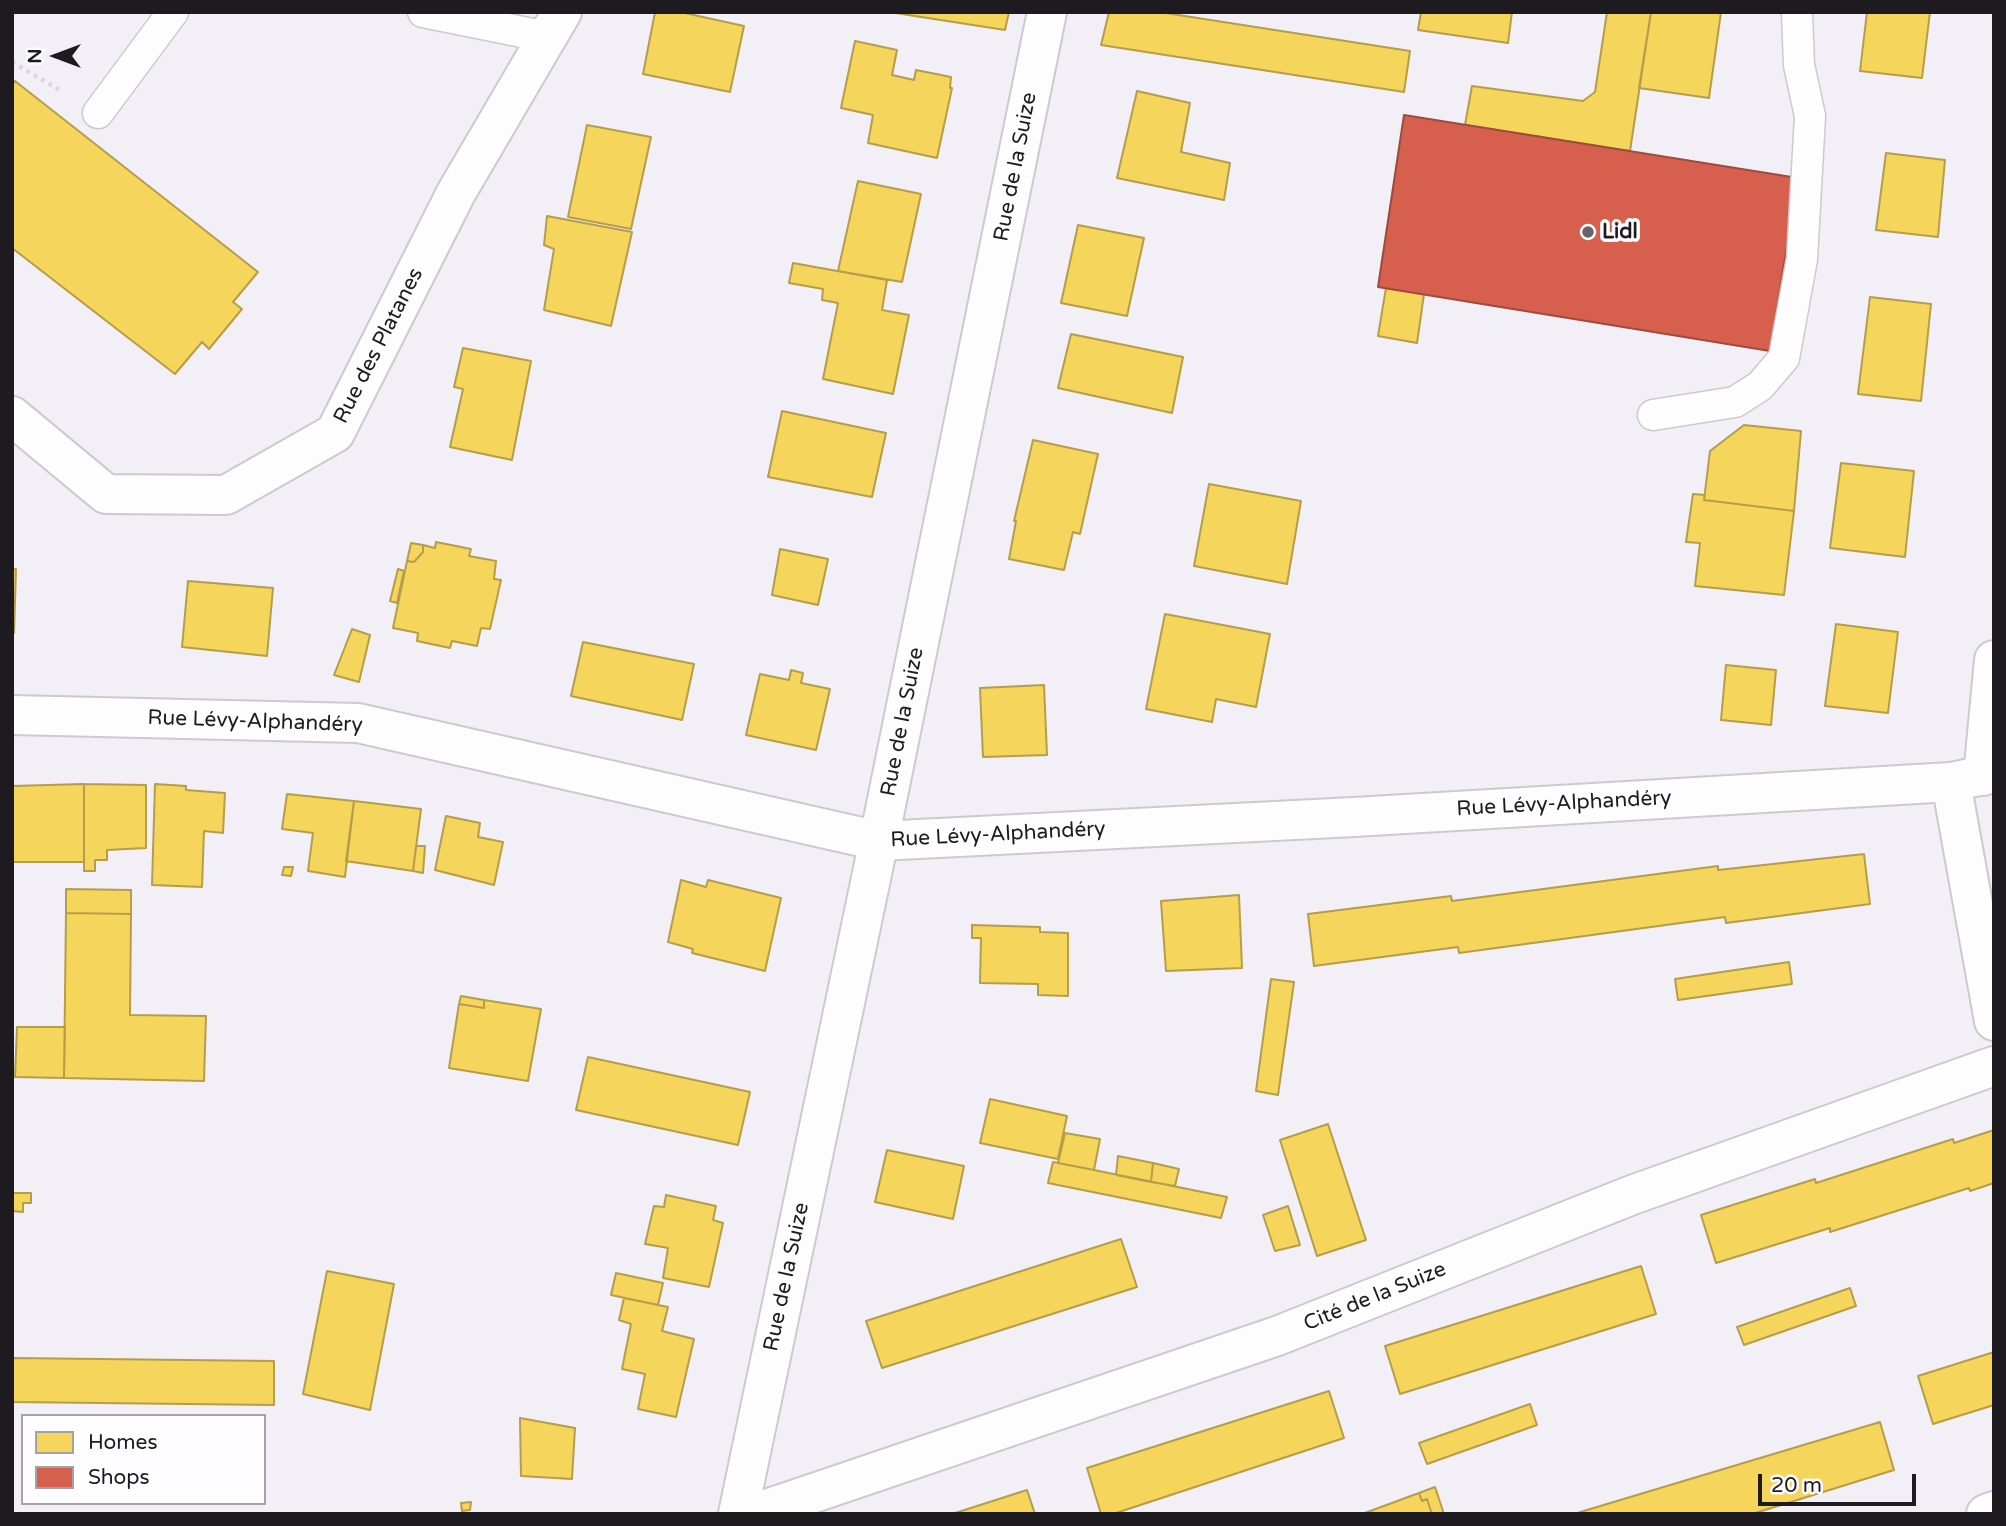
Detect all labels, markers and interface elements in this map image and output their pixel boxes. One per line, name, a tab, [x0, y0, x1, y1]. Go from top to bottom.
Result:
north arrow	[21, 21, 91, 91]
text: N	[24, 48, 46, 64]
street label: Rue de la Suize	[989, 90, 1043, 244]
place label: Lidl	[1602, 219, 1638, 245]
marker: Lidl	[1580, 224, 1596, 240]
street label: Rue des Platanes	[329, 264, 429, 428]
street label: Rue de la Suize	[876, 645, 930, 799]
street label: Rue Lévy-Alphandéry	[147, 706, 363, 738]
street label: Rue Lévy-Alphandéry	[1456, 786, 1672, 822]
street label: Rue Lévy-Alphandéry	[890, 817, 1106, 853]
street label: Rue de la Suize	[759, 1200, 815, 1354]
street label: Cité de la Suize	[1300, 1257, 1450, 1337]
legend	[21, 1414, 266, 1505]
text: Homes	[88, 1430, 158, 1455]
scale bar	[1761, 1460, 1918, 1504]
text: Shops	[88, 1465, 150, 1490]
text: 20 m	[1771, 1473, 1822, 1498]

